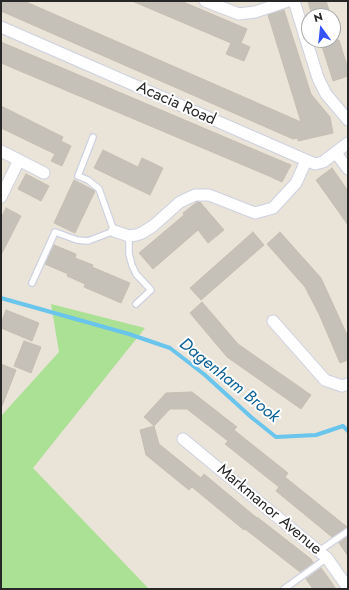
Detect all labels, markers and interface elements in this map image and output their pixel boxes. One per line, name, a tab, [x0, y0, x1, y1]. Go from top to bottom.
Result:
north arrow	[301, 8, 341, 48]
text: N	[312, 9, 324, 26]
street label: Acacia Road	[133, 78, 219, 130]
water label: Dagenham Brook	[175, 334, 283, 428]
street label: Markmanor Avenue	[213, 461, 325, 559]

